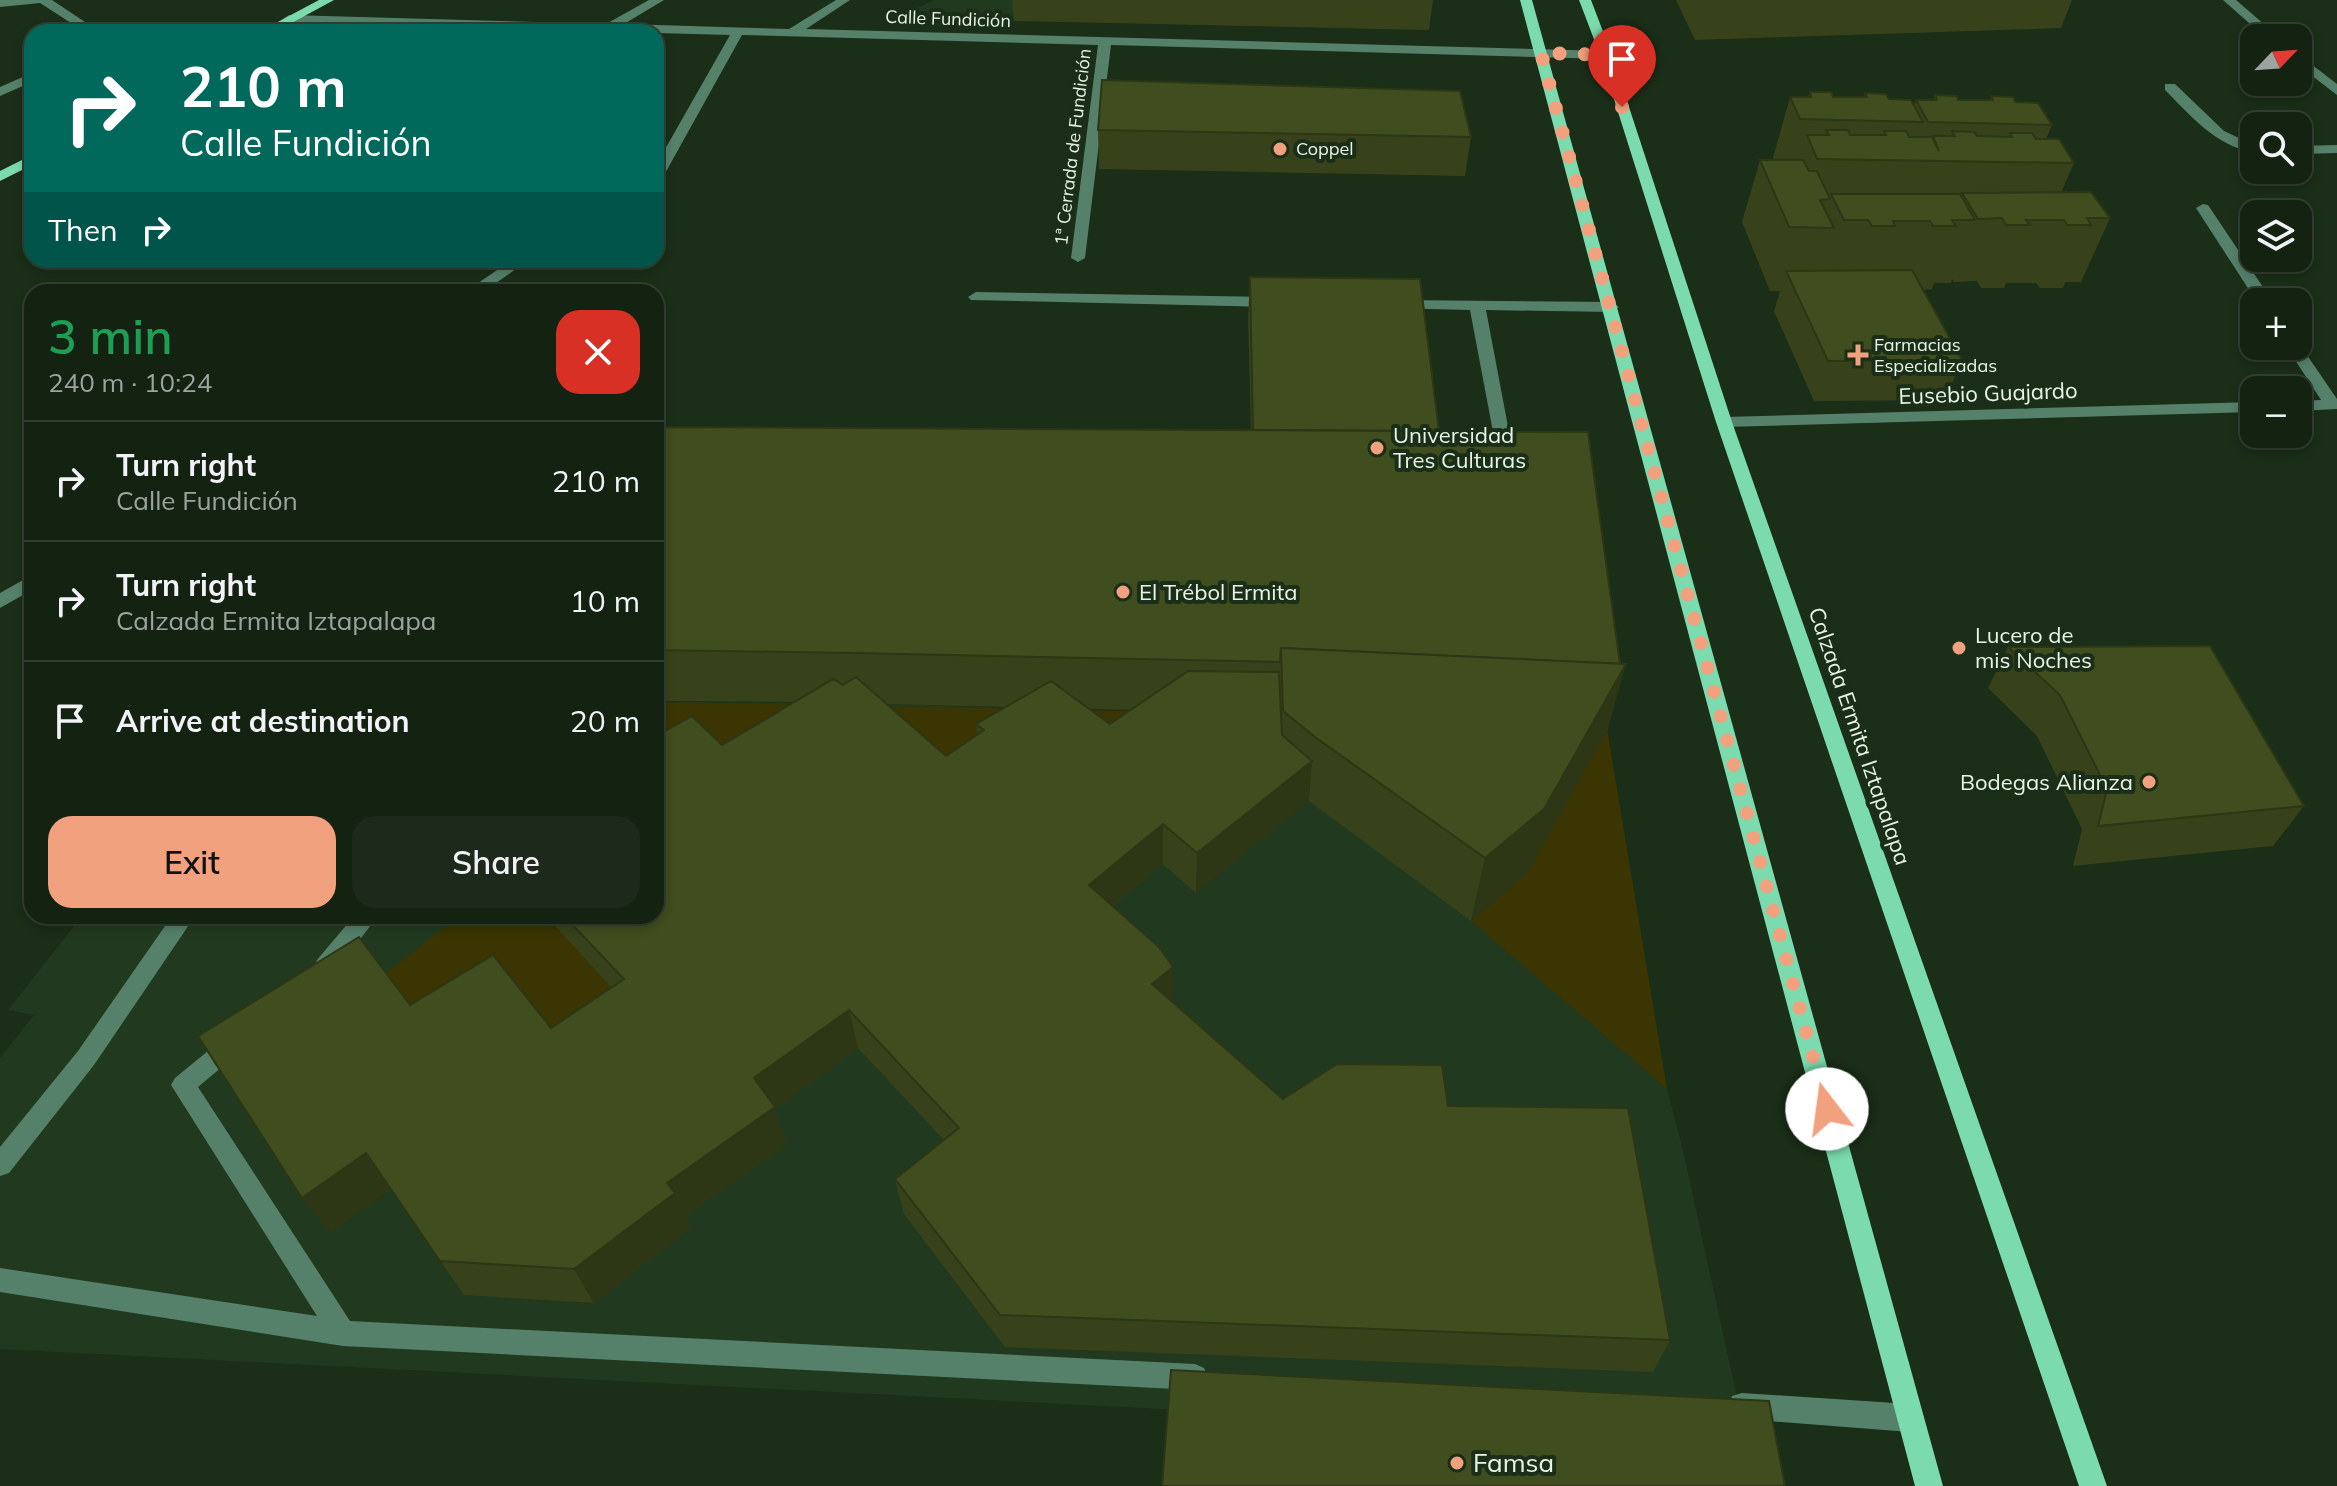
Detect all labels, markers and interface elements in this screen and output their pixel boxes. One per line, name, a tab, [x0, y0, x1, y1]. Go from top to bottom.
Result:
street label: Calle Fundición	[885, 5, 1011, 32]
north arrow	[2240, 24, 2312, 96]
map controls	[2240, 24, 2312, 448]
pin	[1588, 25, 1656, 107]
icon: arrive	[1600, 37, 1644, 81]
street label: 1ª Cerrada de Fundición	[1049, 47, 1096, 247]
text: 210 m	[180, 51, 347, 121]
icon: right	[48, 56, 152, 160]
button: search	[2240, 112, 2312, 184]
text: Calle Fundición	[180, 120, 432, 165]
place label: Coppel	[1296, 137, 1354, 160]
marker: Coppel	[1271, 140, 1289, 158]
button: layers	[2240, 200, 2312, 272]
icon: right	[134, 208, 178, 252]
text: Then	[48, 211, 118, 249]
button: +	[2240, 288, 2312, 360]
text: 3 min	[48, 306, 173, 366]
button: close	[556, 310, 640, 394]
place label: Farmacias Especializadas	[1874, 333, 1997, 377]
marker: Farmacias Especializadas	[1849, 346, 1867, 364]
text: 240 m · 10:24	[48, 366, 212, 399]
street label: Eusebio Guajardo	[1898, 376, 2078, 410]
button: −	[2240, 376, 2312, 448]
place label: Universidad Tres Culturas	[1393, 421, 1526, 474]
marker: Universidad Tres Culturas	[1368, 439, 1386, 457]
text: Turn right	[116, 446, 256, 484]
icon: right	[48, 459, 92, 503]
text: 210 m	[552, 462, 640, 500]
text: Calle Fundición	[116, 484, 298, 517]
text: Turn right	[116, 566, 256, 604]
place label: El Trébol Ermita	[1139, 578, 1297, 606]
icon: right	[48, 579, 92, 623]
text: 10 m	[570, 582, 640, 620]
marker: El Trébol Ermita	[1114, 583, 1132, 601]
street label: Calzada Ermita Iztapalapa	[1803, 603, 1917, 869]
text: Calzada Ermita Iztapalapa	[116, 604, 436, 637]
place label: Lucero de mis Noches	[1975, 621, 2092, 674]
marker: Lucero de mis Noches	[1950, 639, 1968, 657]
icon: arrive	[48, 699, 92, 743]
text: Arrive at destination	[116, 702, 410, 740]
text: 20 m	[570, 702, 640, 740]
place label: Bodegas Alianza	[1960, 768, 2133, 796]
marker: Bodegas Alianza	[2140, 773, 2158, 791]
button: Exit	[48, 816, 336, 908]
button: Share	[352, 816, 640, 908]
position arrow	[1785, 1067, 1869, 1151]
place label: Famsa	[1473, 1446, 1554, 1479]
marker: Famsa	[1448, 1454, 1466, 1472]

